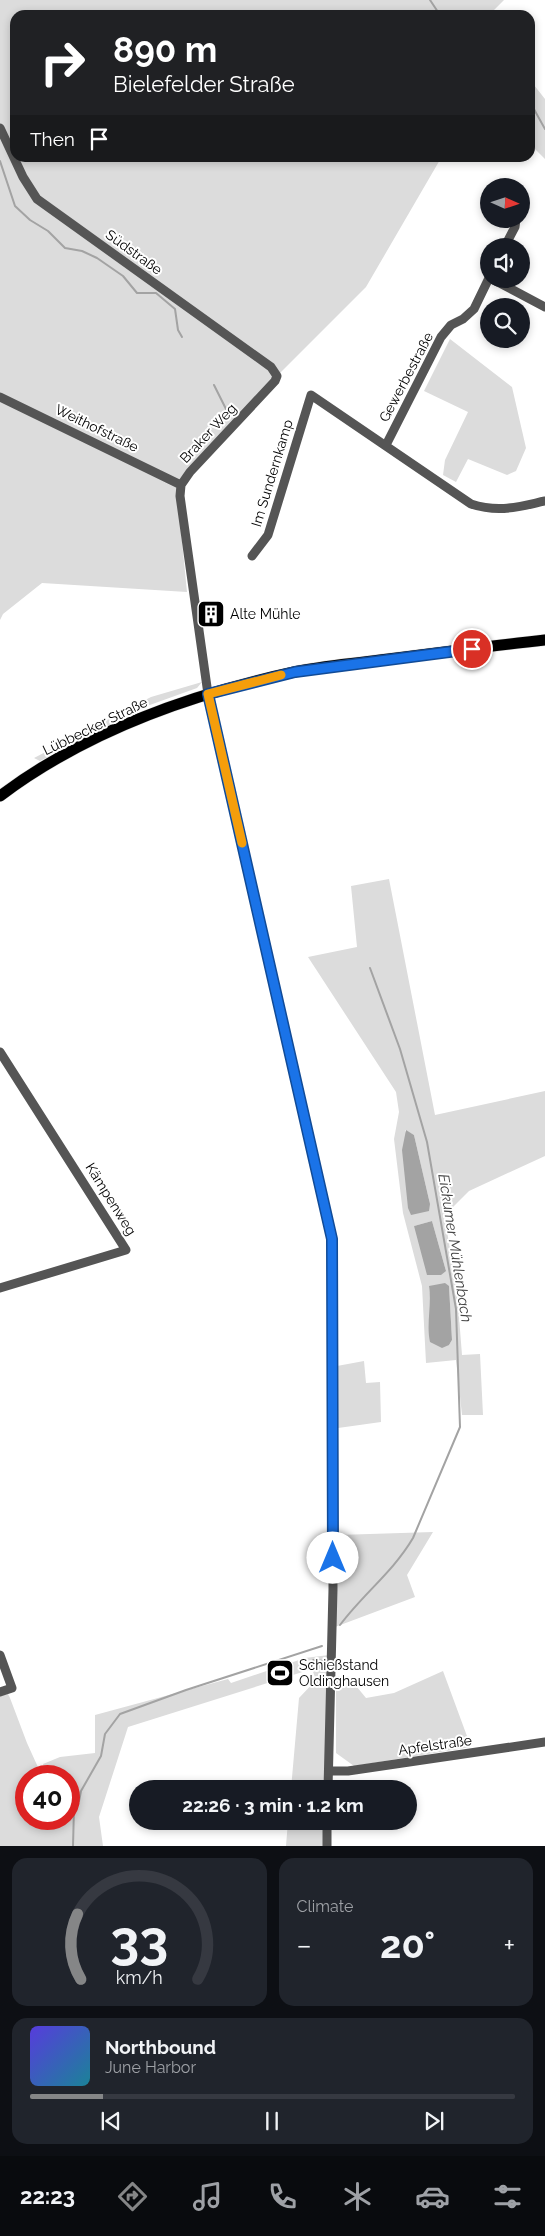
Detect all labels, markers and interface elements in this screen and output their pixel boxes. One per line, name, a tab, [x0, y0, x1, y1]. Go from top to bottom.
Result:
text: 890 m	[113, 29, 217, 70]
icon: right	[30, 30, 95, 95]
text: Bielefelder Straße	[113, 71, 295, 97]
icon: arrive	[85, 125, 113, 153]
text: Then	[30, 128, 75, 150]
north arrow	[480, 178, 530, 228]
map controls	[480, 178, 530, 348]
street label: Südstraße	[103, 226, 165, 278]
button: sound	[480, 238, 530, 288]
button: search	[480, 298, 530, 348]
street label: Gewerbestraße	[376, 330, 436, 424]
street label: Braker Weg	[176, 400, 240, 466]
street label: Weithofstraße	[53, 401, 141, 455]
street label: Im Sundernkamp	[248, 417, 296, 529]
building icon: Alte Mühle	[196, 599, 226, 629]
place label: Alte Mühle	[230, 606, 300, 622]
pin	[451, 628, 493, 670]
icon: arrive	[458, 635, 486, 663]
street label: Lübbecker Straße	[40, 694, 150, 758]
street label: Kämpenweg	[82, 1160, 140, 1238]
water label: Eickumer Mühlenbach	[434, 1172, 476, 1324]
position arrow	[306, 1531, 358, 1583]
place label: Schießstand Oldinghausen	[299, 1657, 389, 1689]
sports icon: Schießstand Oldinghausen	[265, 1658, 295, 1688]
street label: Apfelstraße	[397, 1732, 473, 1758]
speed limit sign: 40	[15, 1765, 80, 1830]
text: 22:26 · 3 min · 1.2 km	[182, 1794, 364, 1816]
text: Climate	[297, 1897, 353, 1916]
text: 33	[110, 1909, 168, 1970]
text: 20°	[380, 1922, 435, 1967]
text: −	[297, 1929, 312, 1962]
text: +	[503, 1929, 515, 1962]
text: km/h	[116, 1967, 163, 1988]
text: Northbound	[105, 2036, 216, 2058]
text: June Harbor	[105, 2058, 196, 2077]
icon: previous	[97, 2107, 125, 2135]
icon: pause	[258, 2107, 286, 2135]
icon: next	[420, 2107, 448, 2135]
icon: directions	[115, 2179, 150, 2214]
icon: music	[190, 2179, 225, 2214]
icon: phone	[265, 2179, 300, 2214]
icon: climate	[340, 2179, 375, 2214]
icon: car	[415, 2179, 450, 2214]
icon: filters	[490, 2179, 525, 2214]
text: 22:23	[20, 2183, 75, 2209]

